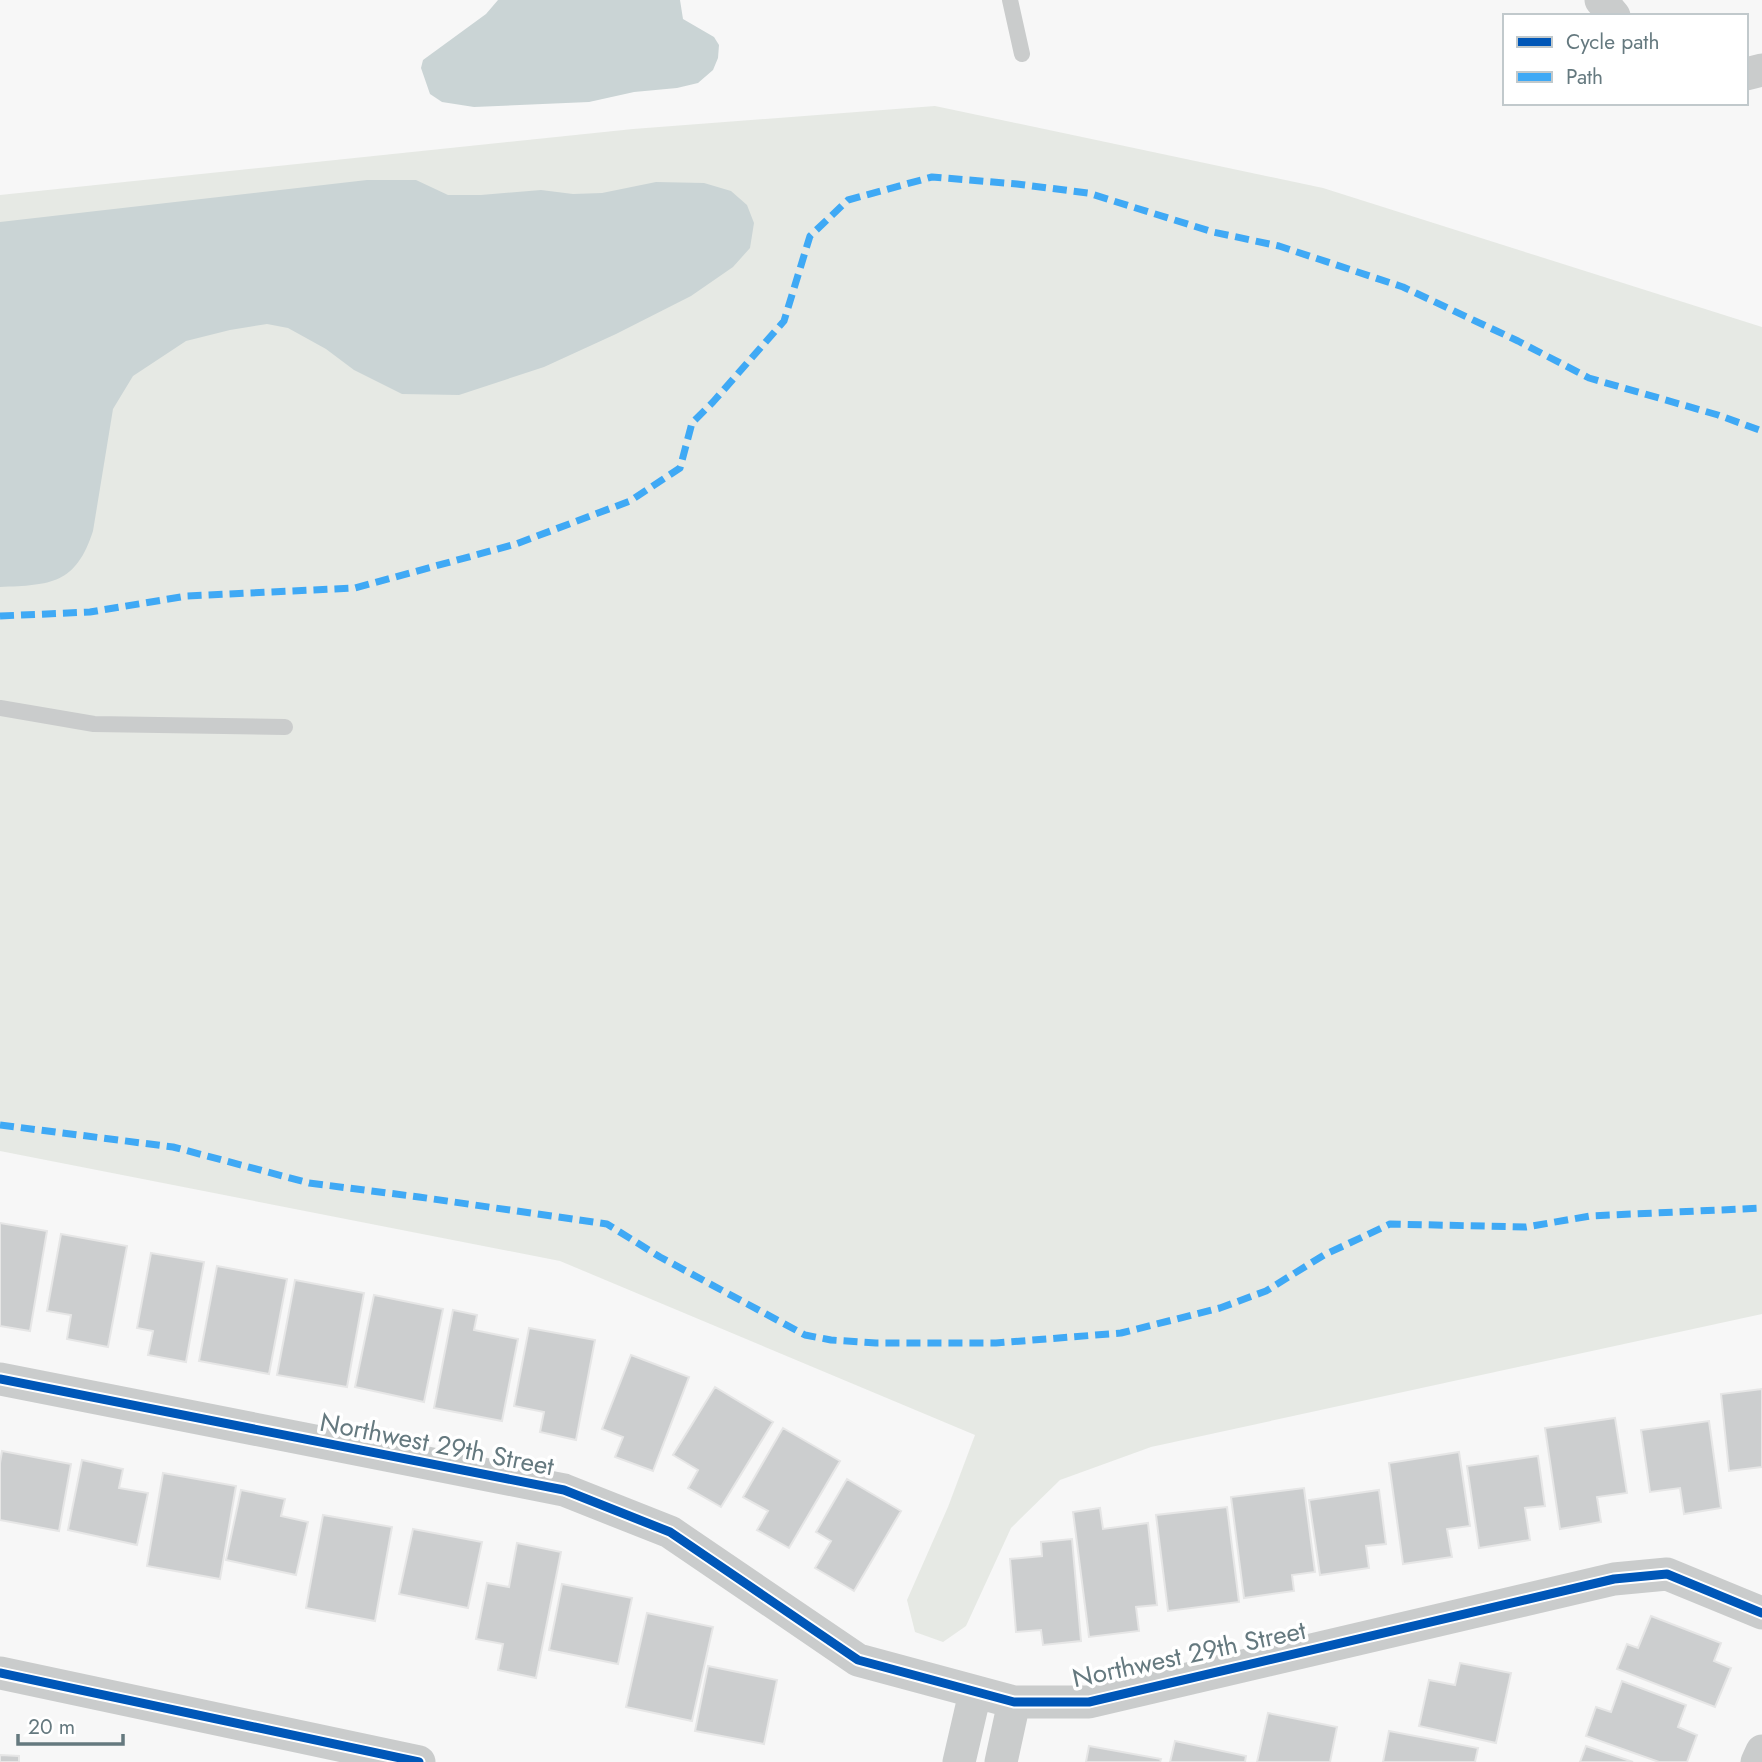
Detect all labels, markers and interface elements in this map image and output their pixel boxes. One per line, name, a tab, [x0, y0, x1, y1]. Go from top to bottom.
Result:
legend	[1503, 14, 1748, 105]
text: Cycle path	[1566, 27, 1659, 57]
text: Path	[1566, 62, 1603, 92]
street label: Northwest 29th Street	[317, 1403, 558, 1485]
street label: Northwest 29th Street	[1069, 1611, 1310, 1697]
scale bar	[18, 1702, 122, 1746]
text: 20 m	[28, 1712, 75, 1742]

